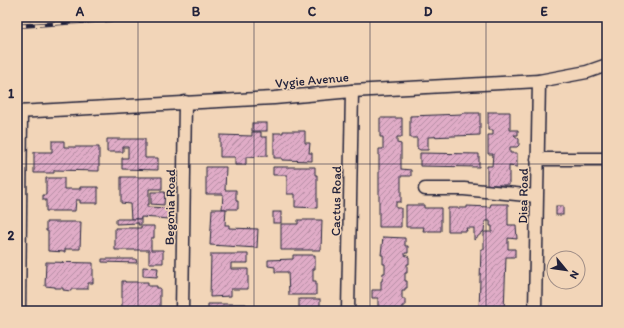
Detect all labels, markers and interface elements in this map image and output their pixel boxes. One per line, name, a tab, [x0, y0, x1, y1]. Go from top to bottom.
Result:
text: A	[75, 4, 85, 19]
text: B	[192, 4, 201, 19]
text: C	[308, 4, 317, 19]
text: D	[424, 4, 433, 19]
text: E	[540, 4, 548, 19]
street label: Vygie Avenue	[274, 69, 350, 91]
text: 1	[8, 86, 14, 101]
street label: Cactus Road	[328, 166, 344, 236]
street label: Disa Road	[515, 168, 531, 224]
street label: Begonia Road	[162, 169, 178, 245]
text: 2	[8, 228, 15, 243]
north arrow	[546, 250, 586, 290]
text: N	[567, 268, 582, 281]

